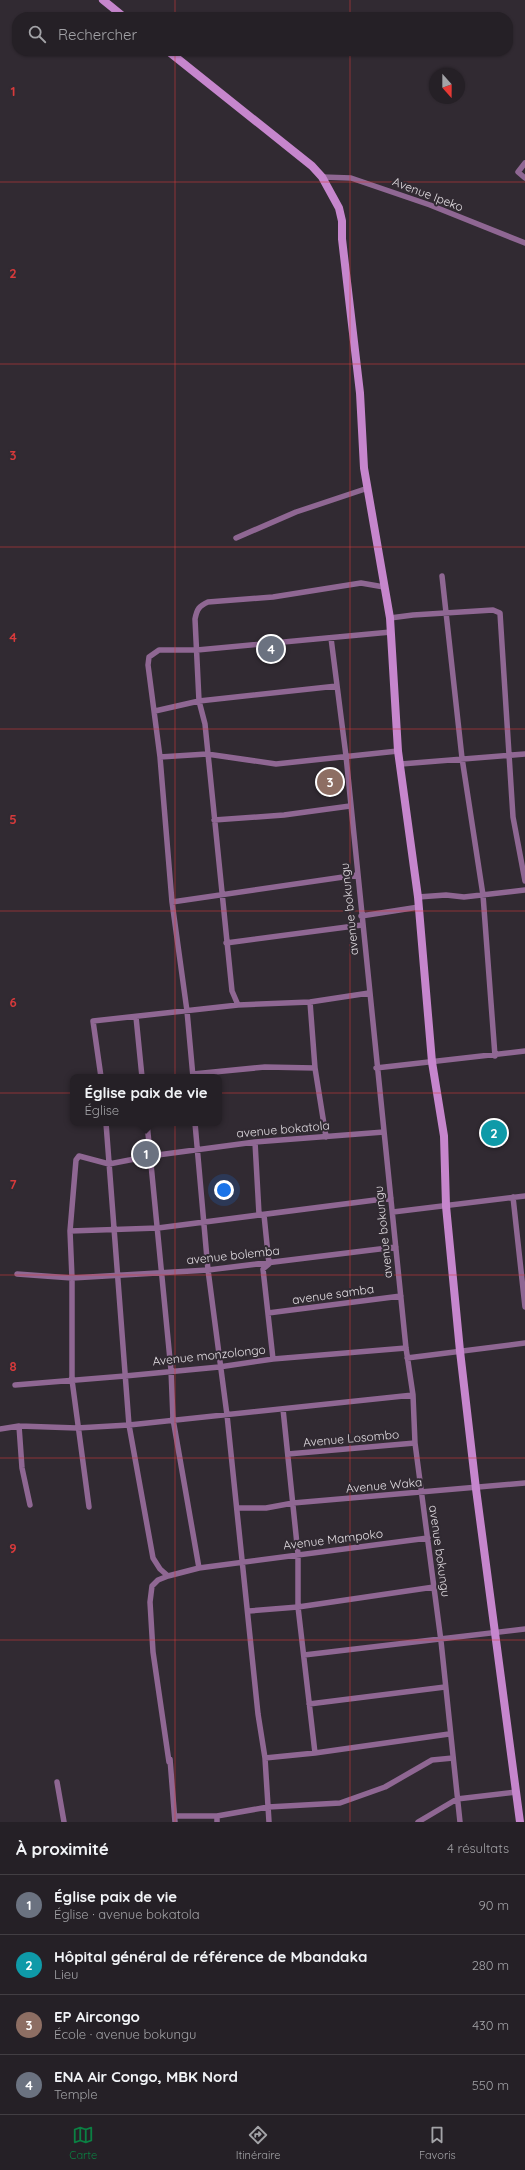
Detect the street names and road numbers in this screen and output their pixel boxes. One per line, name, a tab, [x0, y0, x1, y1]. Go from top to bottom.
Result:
street label: Avenue Ipeko	[390, 174, 466, 214]
street label: avenue bokungu	[337, 862, 361, 956]
street label: avenue bokatola	[236, 1117, 330, 1141]
street label: avenue bokungu	[371, 1185, 395, 1279]
street label: avenue bolemba	[186, 1243, 280, 1267]
street label: avenue samba	[291, 1281, 375, 1307]
street label: Avenue monzolongo	[152, 1342, 266, 1368]
street label: Avenue Losombo	[302, 1426, 400, 1450]
street label: Avenue Waka	[345, 1474, 423, 1496]
street label: avenue bokungu	[426, 1504, 454, 1598]
street label: Avenue Mampoko	[282, 1525, 384, 1553]

